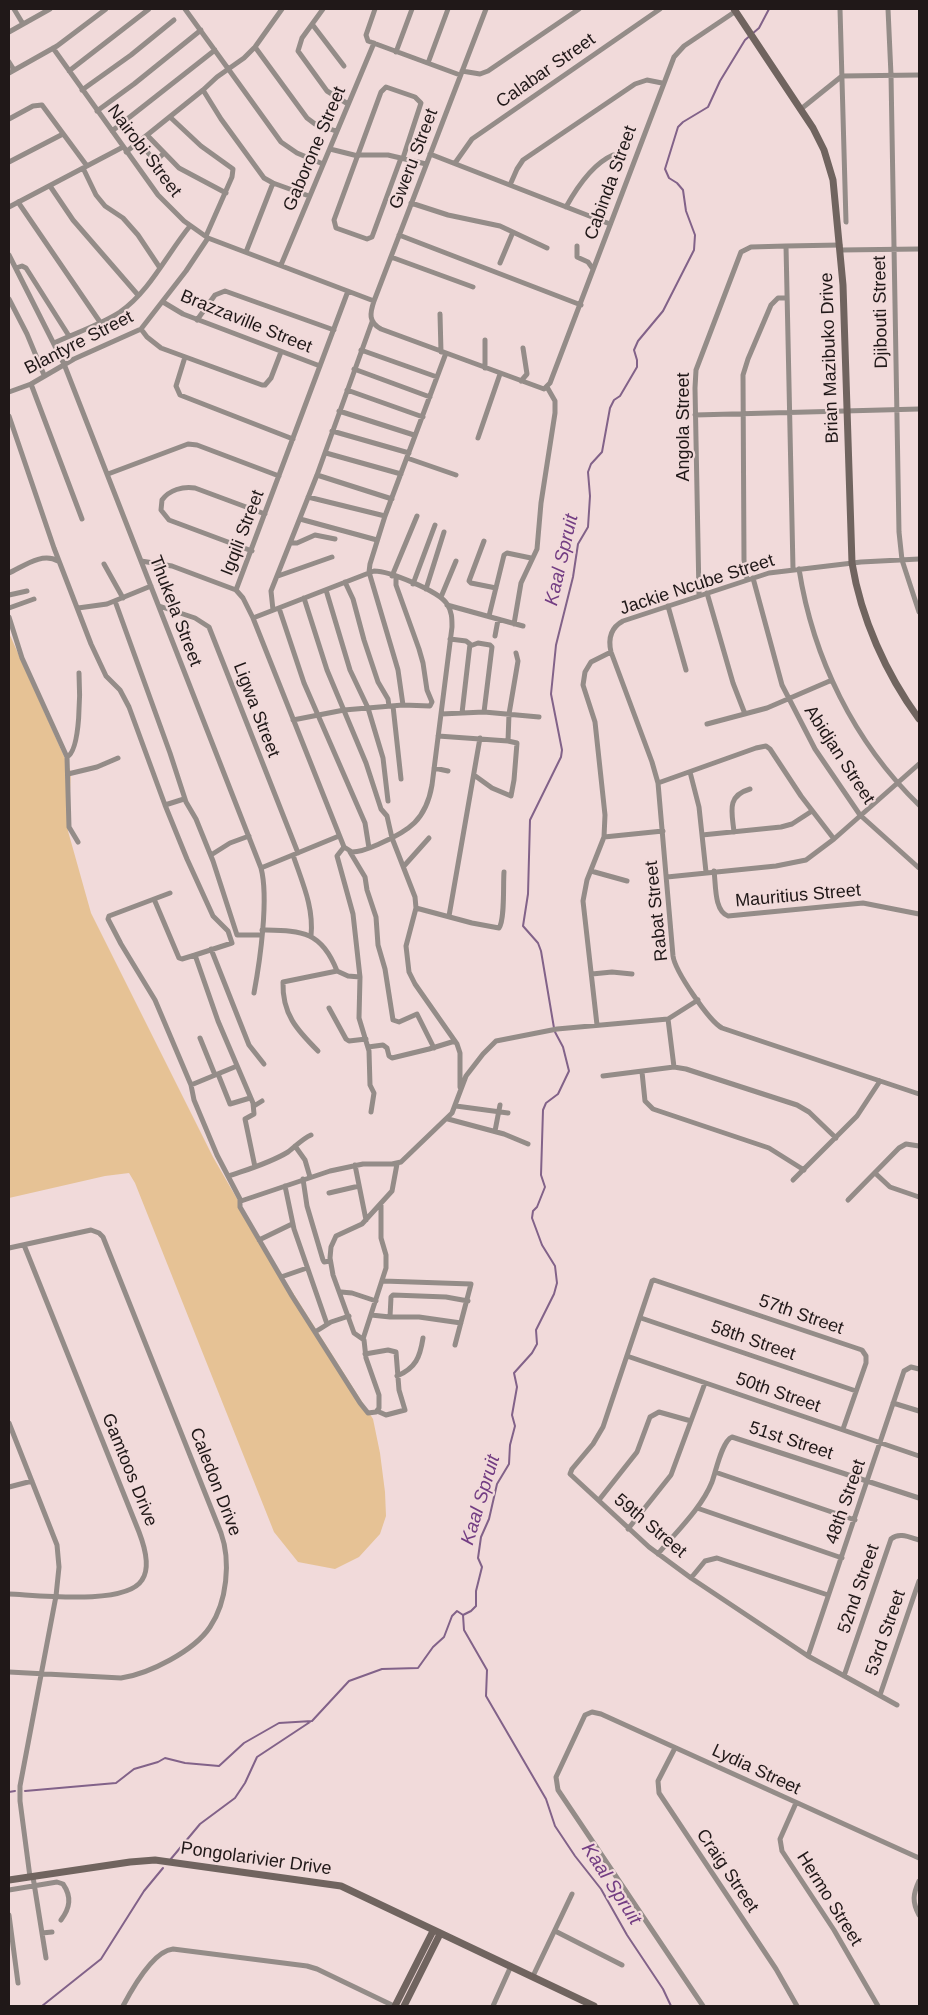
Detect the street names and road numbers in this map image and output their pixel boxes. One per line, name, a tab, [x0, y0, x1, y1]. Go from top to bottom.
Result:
street label: Calabar Street	[492, 29, 600, 113]
street label: Gaborone Street	[279, 84, 351, 214]
street label: Nairobi Street	[102, 101, 186, 201]
street label: Gweru Street	[385, 106, 443, 212]
street label: Cabinda Street	[580, 123, 642, 243]
street label: Djibouti Street	[869, 255, 893, 369]
street label: Brian Mazibuko Drive	[816, 272, 844, 444]
street label: Brazzaville Street	[177, 286, 315, 358]
street label: Blantyre Street	[21, 306, 137, 380]
street label: Angola Street	[673, 372, 695, 482]
street label: Igqili Street	[217, 487, 269, 579]
street label: Jackie Ncube Street	[617, 550, 777, 620]
street label: Thukela Street	[144, 552, 206, 670]
street label: Ligwa Street	[228, 659, 284, 761]
street label: Abidjan Street	[799, 702, 879, 808]
street label: Rabat Street	[641, 860, 673, 962]
street label: Mauritius Street	[734, 880, 862, 912]
street label: 57th Street	[756, 1290, 846, 1340]
street label: 58th Street	[708, 1316, 798, 1366]
street label: 50th Street	[733, 1368, 823, 1418]
street label: Gamtoos Drive	[97, 1410, 161, 1530]
street label: 51st Street	[746, 1417, 836, 1465]
street label: Caledon Drive	[184, 1425, 246, 1539]
street label: 48th Street	[821, 1457, 871, 1547]
street label: 59th Street	[609, 1489, 691, 1563]
street label: 52nd Street	[834, 1541, 884, 1637]
street label: 53rd Street	[861, 1587, 911, 1679]
street label: Lydia Street	[708, 1740, 804, 1800]
street label: Craig Street	[691, 1825, 763, 1917]
street label: Pongolarivier Drive	[179, 1838, 333, 1880]
street label: Hermo Street	[791, 1848, 867, 1950]

